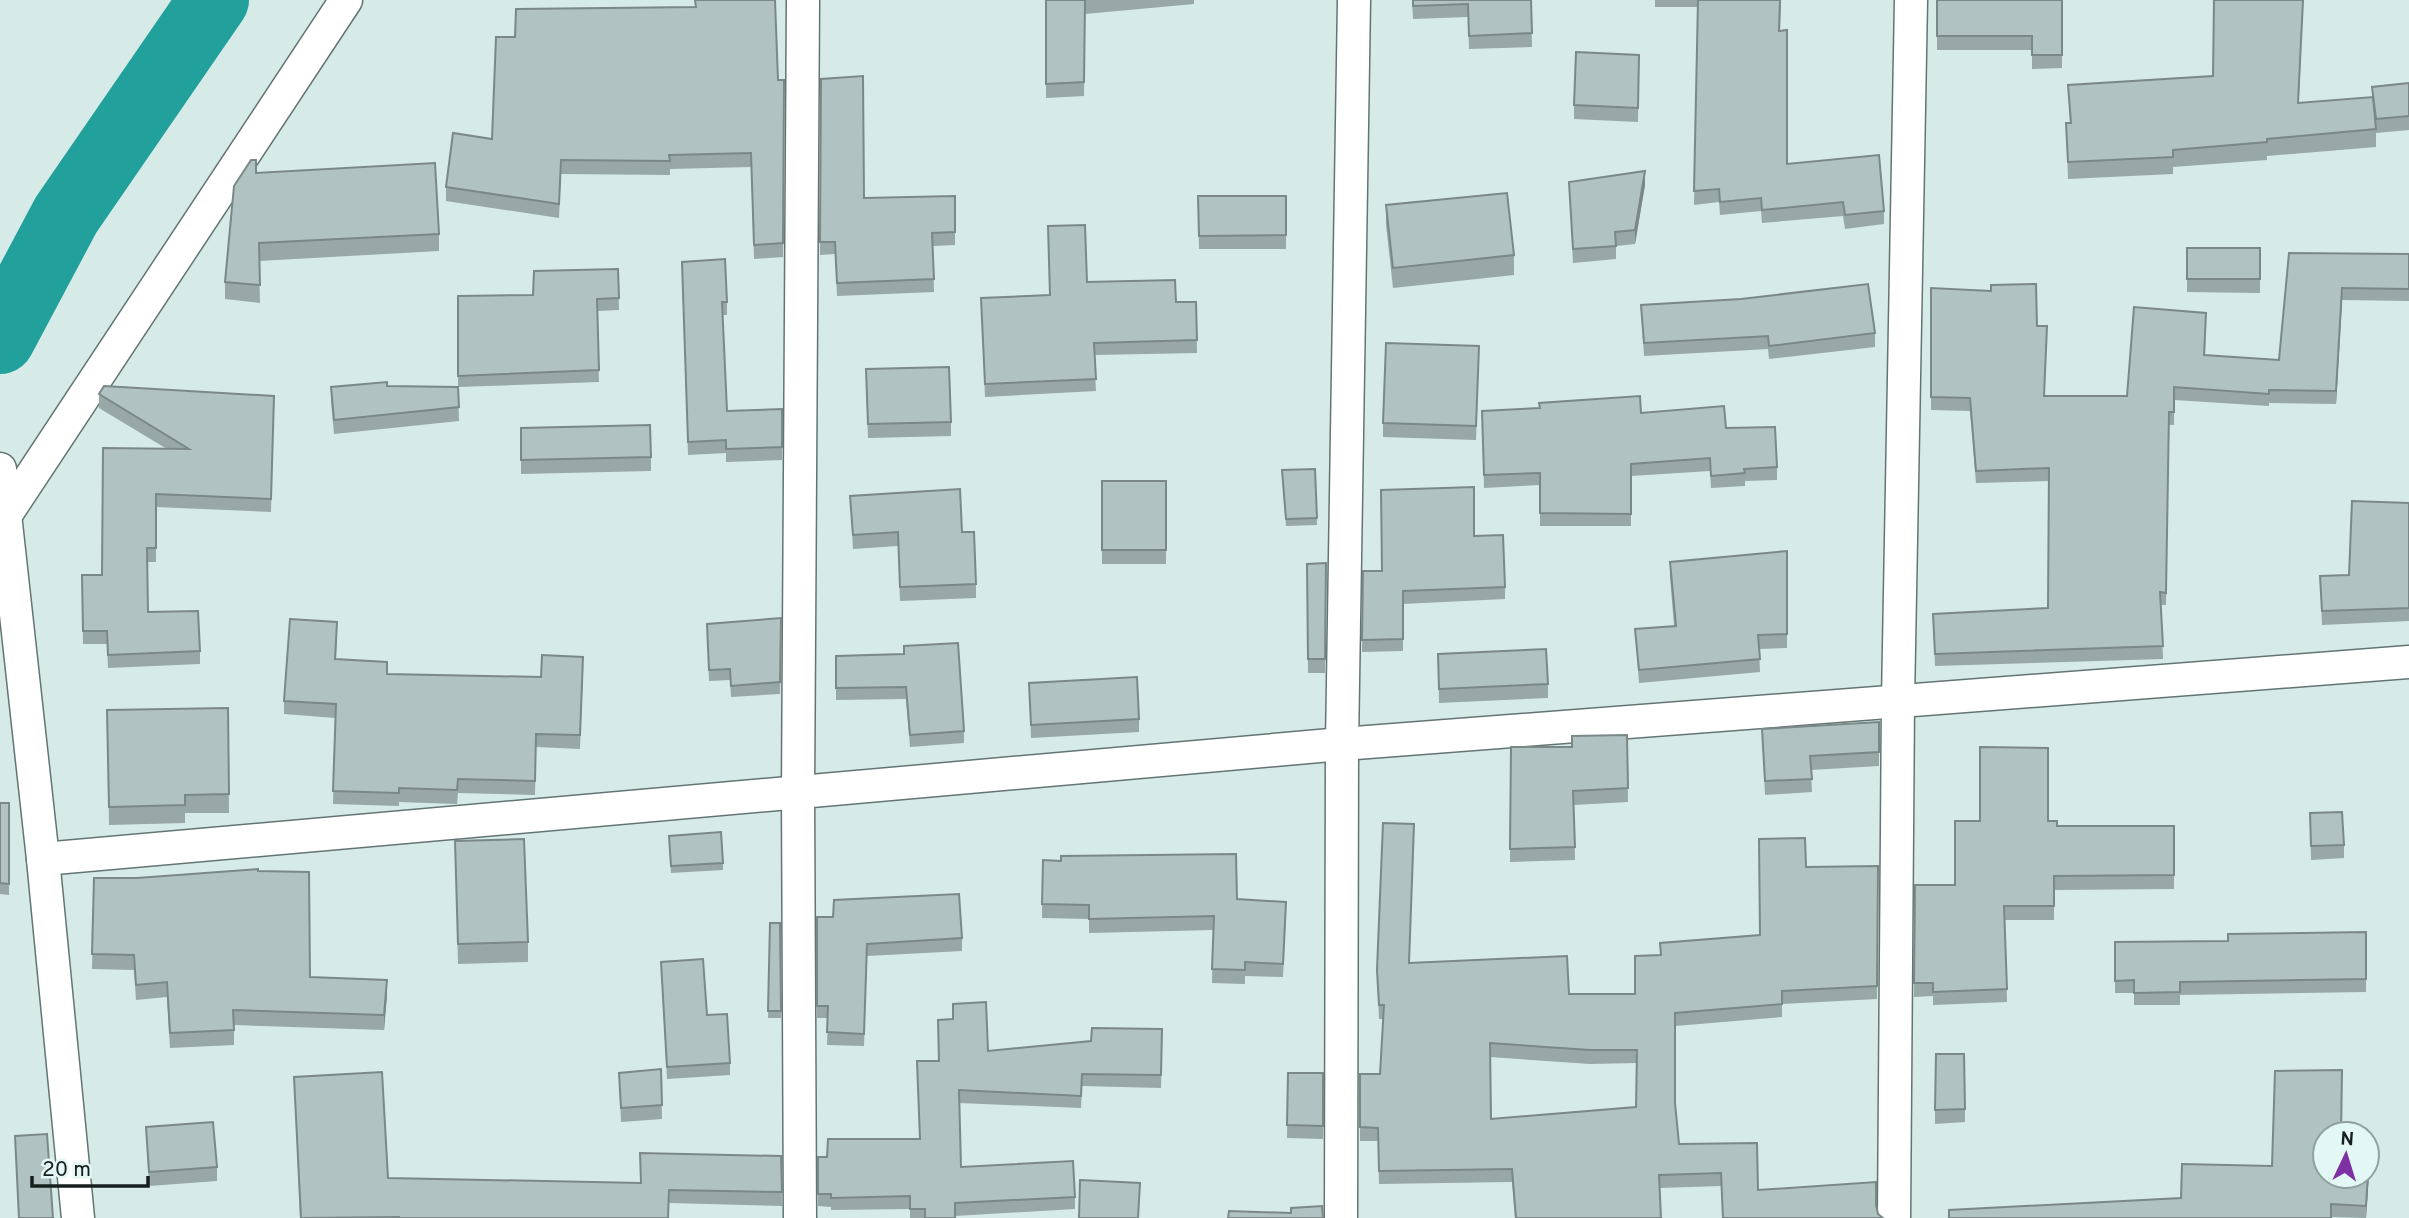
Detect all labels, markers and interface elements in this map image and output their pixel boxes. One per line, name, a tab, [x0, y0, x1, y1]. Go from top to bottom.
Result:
north arrow	[2311, 1120, 2381, 1190]
text: N	[2339, 1128, 2355, 1152]
scale bar	[32, 1144, 147, 1188]
text: 20 m	[42, 1157, 91, 1184]

